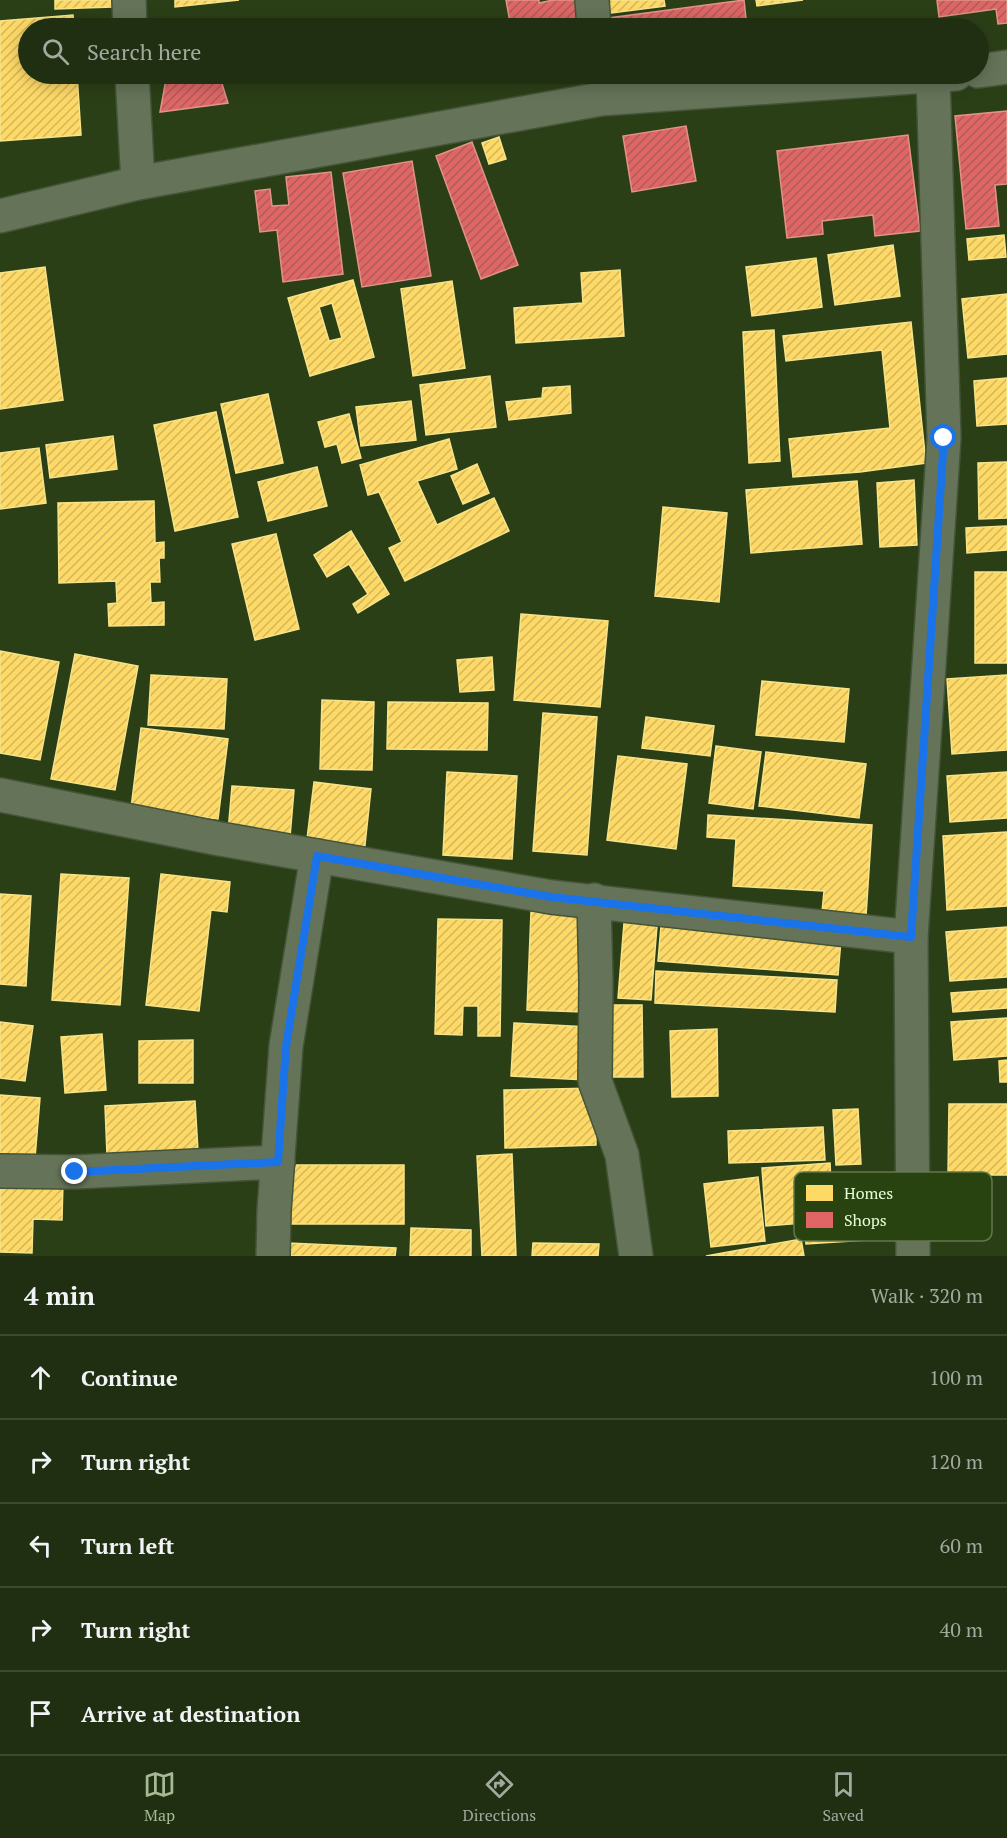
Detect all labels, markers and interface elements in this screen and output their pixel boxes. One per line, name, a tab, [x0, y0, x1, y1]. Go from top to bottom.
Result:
search box	[18, 18, 989, 84]
icon: search	[39, 35, 72, 68]
text: Search here	[87, 37, 201, 66]
route start	[930, 424, 956, 450]
route end	[61, 1158, 87, 1184]
legend	[794, 1172, 992, 1241]
text: Homes	[844, 1182, 893, 1204]
text: Shops	[844, 1209, 887, 1231]
text: 4 min	[24, 1278, 95, 1312]
text: Walk · 320 m	[871, 1282, 983, 1309]
icon: ahead	[24, 1361, 57, 1394]
text: Continue	[81, 1363, 178, 1392]
text: 100 m	[929, 1364, 983, 1391]
icon: right	[24, 1445, 57, 1478]
text: Turn right	[81, 1447, 190, 1476]
text: 120 m	[929, 1448, 983, 1475]
icon: left	[24, 1529, 57, 1562]
text: Turn left	[81, 1531, 174, 1560]
text: 60 m	[940, 1532, 983, 1559]
icon: right	[24, 1613, 57, 1646]
text: Turn right	[81, 1615, 190, 1644]
text: 40 m	[940, 1616, 983, 1643]
icon: arrive	[24, 1697, 57, 1730]
text: Arrive at destination	[81, 1699, 300, 1728]
tab: Map	[143, 1768, 176, 1826]
tab: Directions	[462, 1768, 536, 1826]
tab: Saved	[822, 1768, 864, 1826]

